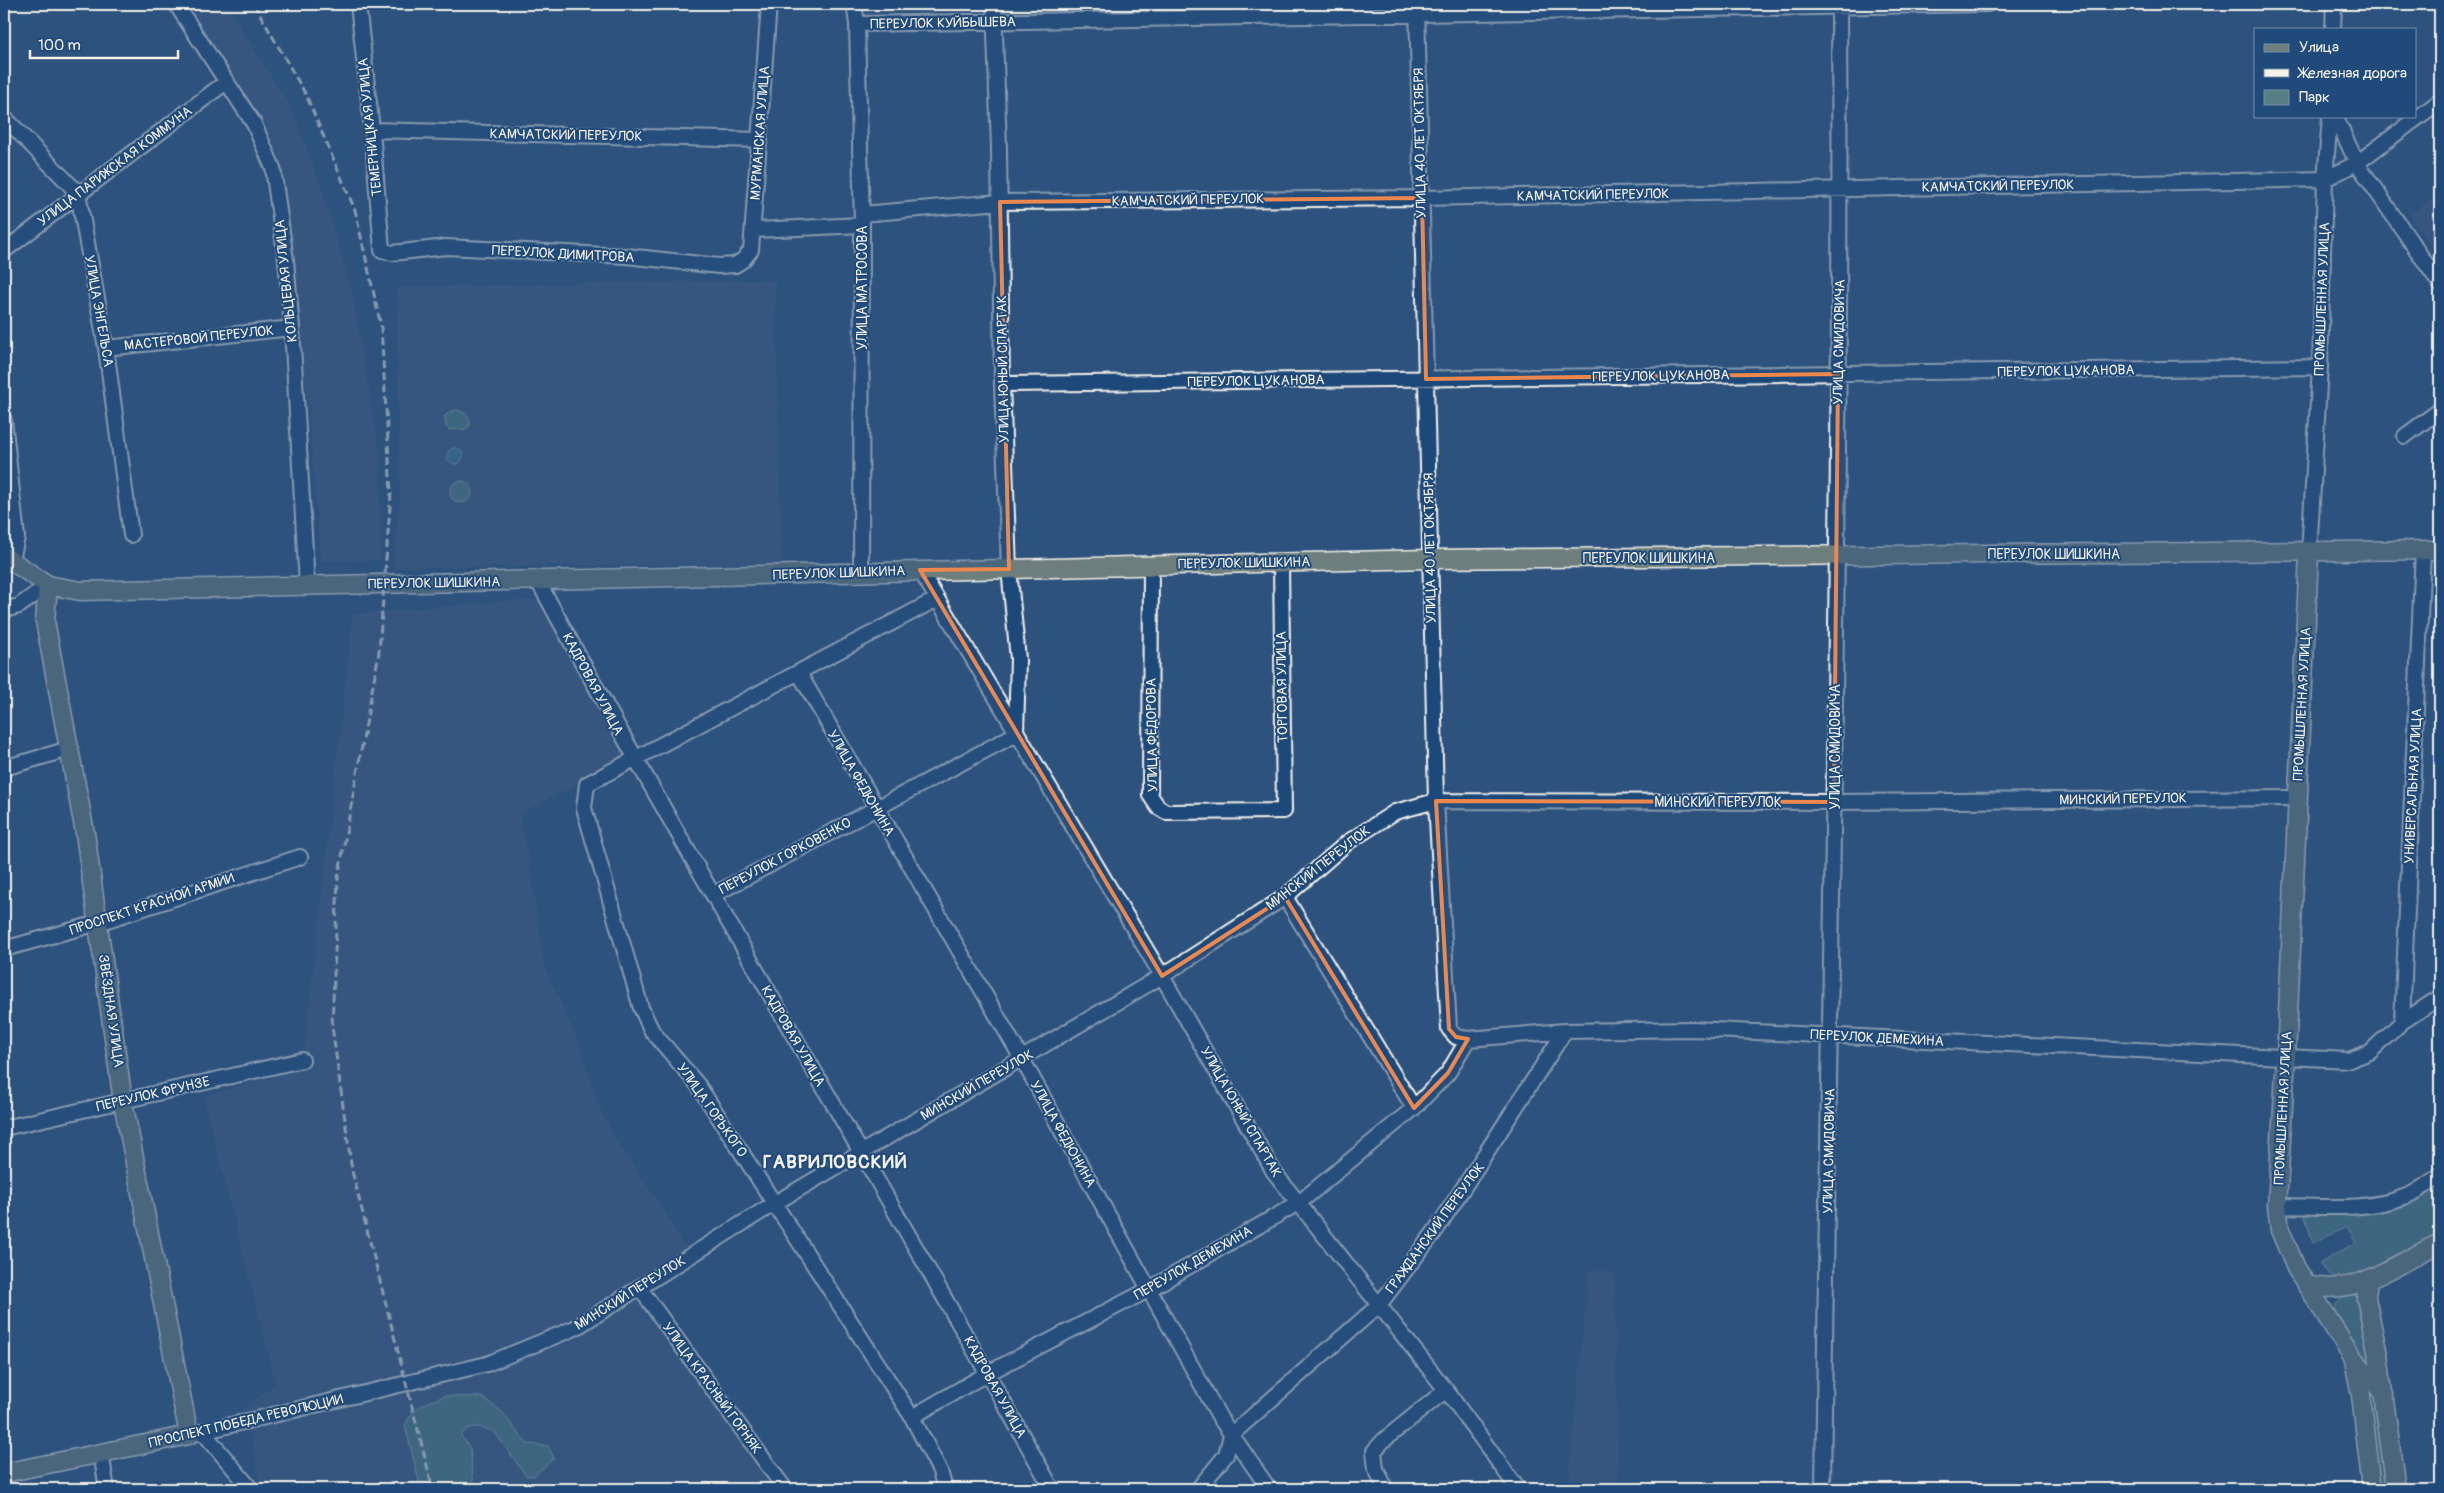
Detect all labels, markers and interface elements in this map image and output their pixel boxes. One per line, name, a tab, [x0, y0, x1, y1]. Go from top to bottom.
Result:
street label: ПЕРЕУЛОК КУЙБЫШЕВА	[870, 13, 1016, 33]
scale bar	[30, 28, 178, 60]
legend	[2254, 28, 2416, 118]
text: 100 m	[38, 36, 81, 55]
text: Улица	[2299, 38, 2339, 57]
street label: ТЕМЕРНИЦКАЯ УЛИЦА	[354, 57, 386, 197]
text: Железная дорога	[2297, 64, 2407, 83]
street label: МУРМАНСКАЯ УЛИЦА	[747, 65, 773, 201]
street label: УЛИЦА 40 ЛЕТ ОКТЯБРЯ	[1410, 67, 1430, 219]
text: Парк	[2299, 88, 2330, 107]
street label: УЛИЦА ПАРИЖСКАЯ КОММУНА	[34, 102, 196, 230]
street label: КАМЧАТСКИЙ ПЕРЕУЛОК	[490, 125, 642, 145]
street label: КАМЧАТСКИЙ ПЕРЕУЛОК	[1922, 176, 2074, 196]
street label: КАМЧАТСКИЙ ПЕРЕУЛОК	[1517, 185, 1669, 205]
street label: КАМЧАТСКИЙ ПЕРЕУЛОК	[1112, 190, 1264, 210]
street label: КОЛЬЦЕВАЯ УЛИЦА	[271, 219, 301, 343]
street label: ПРОМЫШЛЕННАЯ УЛИЦА	[2311, 222, 2333, 376]
street label: УЛИЦА МАТРОСОВА	[854, 226, 871, 350]
street label: ПЕРЕУЛОК ДИМИТРОВА	[491, 242, 635, 266]
street label: УЛИЦА ЭНГЕЛЬСА	[81, 254, 117, 368]
street label: УЛИЦА СМИДОВИЧА	[1829, 279, 1849, 405]
street label: УЛИЦА ЮНЫЙ СПАРТАК	[993, 295, 1013, 443]
street label: МАСТЕРОВОЙ ПЕРЕУЛОК	[123, 322, 275, 354]
street label: ПЕРЕУЛОК ЦУКАНОВА	[1997, 361, 2135, 381]
street label: ПЕРЕУЛОК ЦУКАНОВА	[1592, 366, 1730, 386]
street label: ПЕРЕУЛОК ЦУКАНОВА	[1187, 371, 1325, 391]
street label: УЛИЦА 40 ЛЕТ ОКТЯБРЯ	[1420, 472, 1440, 624]
street label: ПЕРЕУЛОК ШИШКИНА	[1988, 546, 2120, 563]
street label: ПЕРЕУЛОК ШИШКИНА	[1583, 550, 1715, 567]
street label: ПЕРЕУЛОК ШИШКИНА	[1178, 553, 1310, 573]
street label: ПЕРЕУЛОК ШИШКИНА	[773, 562, 905, 584]
street label: ПЕРЕУЛОК ШИШКИНА	[368, 573, 500, 593]
street label: ПРОМЫШЛЕННАЯ УЛИЦА	[2289, 627, 2315, 781]
street label: КАДРОВАЯ УЛИЦА	[559, 630, 627, 738]
street label: ТОРГОВАЯ УЛИЦА	[1273, 631, 1291, 743]
street label: УЛИЦА ФЁДОРОВА	[1143, 678, 1161, 792]
street label: УЛИЦА СМИДОВИЧА	[1827, 684, 1844, 810]
street label: УНИВЕРСАЛЬНАЯ УЛИЦА	[2400, 708, 2426, 864]
street label: УЛИЦА ФЕДЮНИНА	[824, 727, 898, 839]
street label: МИНСКИЙ ПЕРЕУЛОК	[2059, 789, 2187, 809]
street label: МИНСКИЙ ПЕРЕУЛОК	[1654, 794, 1782, 811]
street label: ПЕРЕУЛОК ГОРКОВЕНКО	[716, 814, 854, 898]
street label: МИНСКИЙ ПЕРЕУЛОК	[1263, 822, 1373, 914]
street label: ПРОСПЕКТ КРАСНОЙ АРМИИ	[67, 869, 237, 939]
street label: ЗВЁЗДНАЯ УЛИЦА	[95, 954, 127, 1068]
street label: КАДРОВАЯ УЛИЦА	[757, 982, 829, 1090]
street label: ПЕРЕУЛОК ДЕМЕХИНА	[1810, 1026, 1944, 1050]
street label: ПРОМЫШЛЕННАЯ УЛИЦА	[2270, 1031, 2296, 1185]
street label: УЛИЦА ЮНЫЙ СПАРТАК	[1197, 1044, 1285, 1180]
street label: МИНСКИЙ ПЕРЕУЛОК	[918, 1046, 1036, 1124]
street label: УЛИЦА ГОРЬКОГО	[673, 1060, 751, 1160]
street label: ПЕРЕУЛОК ФРУНЗЕ	[95, 1073, 211, 1115]
street label: УЛИЦА ФЕДЮНИНА	[1027, 1078, 1099, 1190]
street label: УЛИЦА СМИДОВИЧА	[1819, 1088, 1839, 1214]
district label: ГАВРИЛОВСКИЙ	[763, 1150, 907, 1174]
street label: ГРАЖДАНСКИЙ ПЕРЕУЛОК	[1382, 1159, 1488, 1297]
street label: ПЕРЕУЛОК ДЕМЕХИНА	[1131, 1222, 1255, 1304]
street label: МИНСКИЙ ПЕРЕУЛОК	[571, 1252, 689, 1334]
street label: УЛИЦА КРАСНЫЙ ГОРНЯК	[659, 1319, 765, 1457]
street label: КАДРОВАЯ УЛИЦА	[960, 1333, 1030, 1441]
street label: ПРОСПЕКТ ПОБЕДА РЕВОЛЮЦИИ	[147, 1390, 345, 1452]

